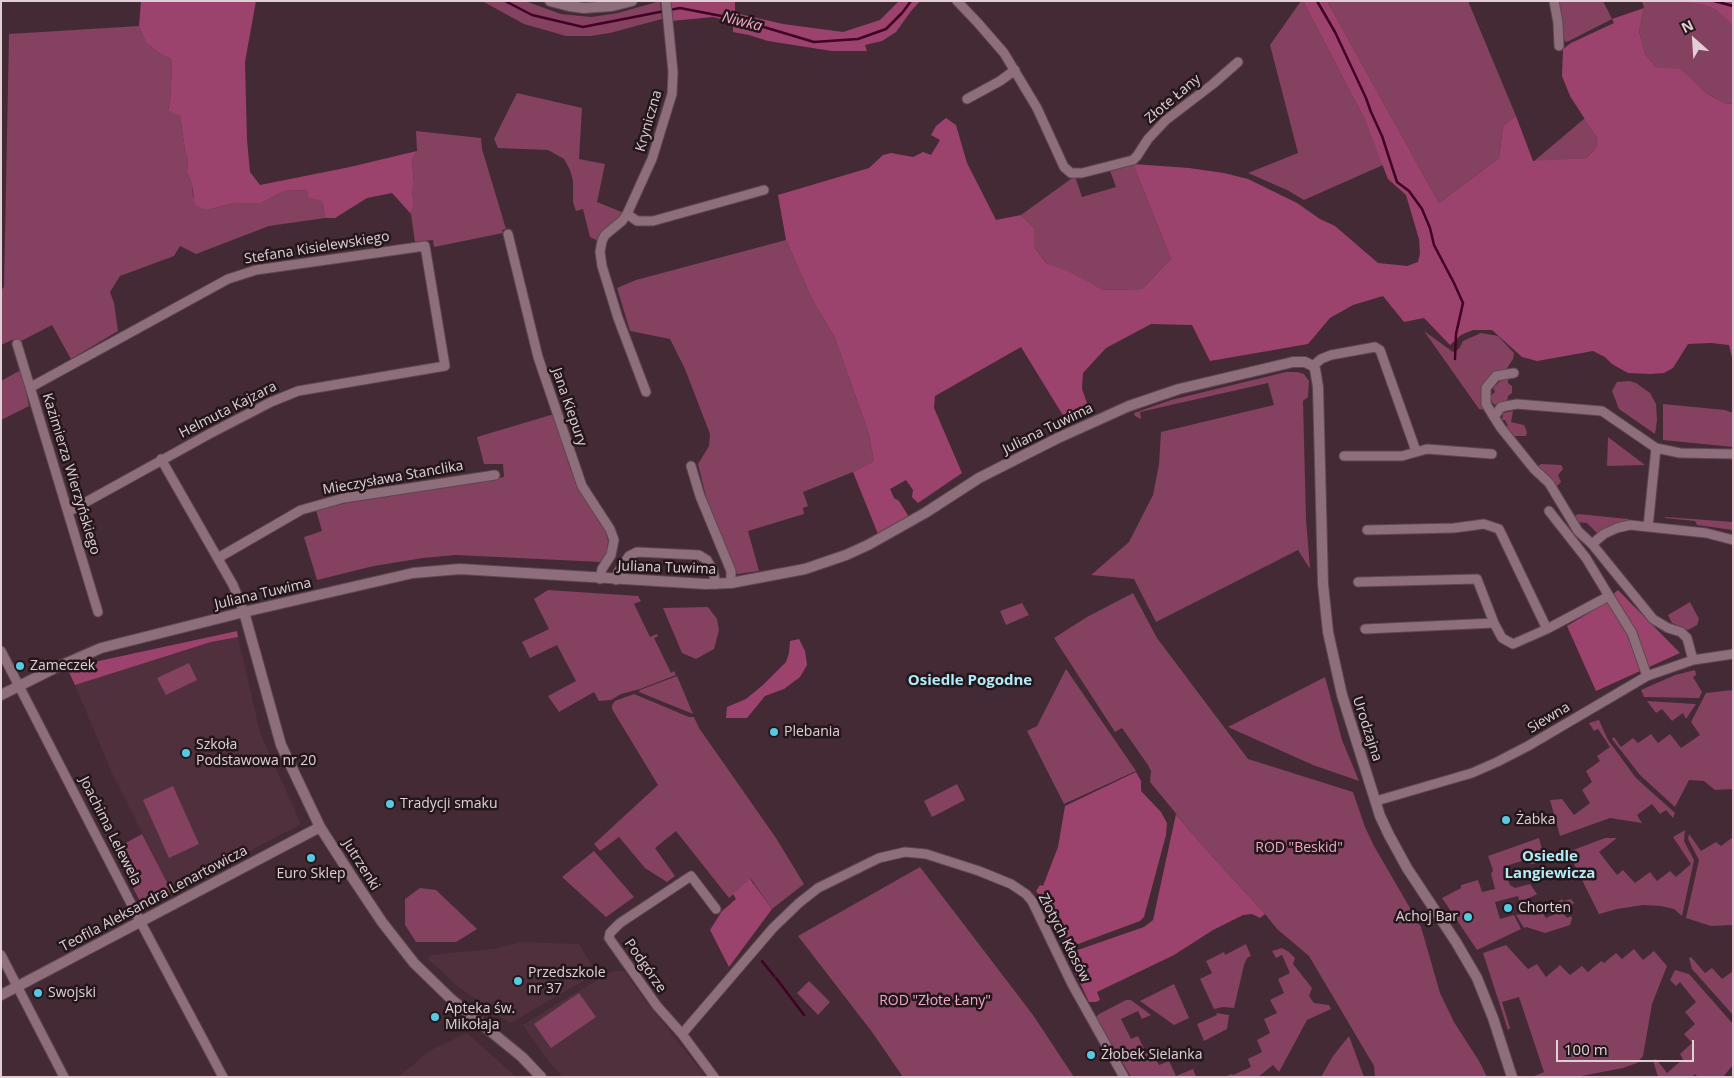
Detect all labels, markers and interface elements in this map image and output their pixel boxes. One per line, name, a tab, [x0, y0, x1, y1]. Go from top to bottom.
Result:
water label: Niwka	[720, 8, 764, 36]
north arrow	[1669, 15, 1719, 65]
text: N	[1678, 15, 1696, 37]
street label: Złote Łany	[1142, 71, 1204, 127]
street label: Kryniczna	[632, 88, 666, 154]
street label: Stefana Kisielewskiego	[243, 228, 391, 268]
street label: Jana Kiepury	[548, 366, 590, 448]
street label: Helmuta Kajzara	[176, 378, 280, 442]
street label: Kazimierza Wierzyńskiego	[38, 391, 104, 557]
street label: Juliana Tuwima	[1000, 400, 1096, 458]
street label: Mieczysława Stanclika	[321, 457, 465, 499]
street label: Juliana Tuwima	[617, 558, 717, 578]
street label: Juliana Tuwima	[213, 575, 313, 613]
place label: Zameczek	[30, 658, 95, 674]
marker: Zameczek	[14, 660, 26, 672]
district label: Osiedle Pogodne	[908, 672, 1032, 690]
street label: Urodzajna	[1349, 694, 1385, 764]
street label: Siewna	[1525, 699, 1573, 737]
place label: Plebania	[784, 724, 840, 740]
marker: Plebania	[768, 726, 780, 738]
place label: Szkoła Podstawowa nr 20	[196, 737, 316, 770]
marker: Szkoła Podstawowa nr 20	[180, 747, 192, 759]
street label: Joachima Lelewela	[75, 774, 145, 888]
place label: Tradycji smaku	[400, 796, 498, 812]
marker: Tradycji smaku	[384, 798, 396, 810]
place label: Żabka	[1516, 812, 1555, 828]
marker: Żabka	[1500, 814, 1512, 826]
street label: Jutrzenki	[339, 836, 383, 894]
park label: ROD "Beskid"	[1255, 840, 1343, 856]
street label: Teofila Aleksandra Lenartowicza	[58, 842, 250, 956]
district label: Osiedle Langiewicza	[1505, 848, 1595, 883]
marker: Euro Sklep	[305, 852, 317, 864]
place label: Euro Sklep	[276, 866, 346, 882]
street label: Złotych Kłosów	[1034, 891, 1094, 985]
place label: Chorten	[1518, 900, 1571, 916]
marker: Chorten	[1502, 902, 1514, 914]
place label: Achoj Bar	[1396, 909, 1458, 925]
marker: Achoj Bar	[1462, 911, 1474, 923]
street label: Podgórze	[620, 936, 670, 996]
place label: Przedszkole nr 37	[528, 965, 606, 998]
marker: Przedszkole nr 37	[512, 975, 524, 987]
place label: Swojski	[48, 985, 96, 1001]
marker: Swojski	[32, 987, 44, 999]
park label: ROD "Złote Łany"	[879, 993, 991, 1009]
place label: Apteka św. Mikołaja	[445, 1001, 515, 1034]
marker: Apteka św. Mikołaja	[429, 1011, 441, 1023]
scale bar	[1559, 1030, 1696, 1062]
text: 100 m	[1564, 1039, 1608, 1059]
place label: Żłobek Sielanka	[1101, 1047, 1202, 1063]
marker: Żłobek Sielanka	[1085, 1049, 1097, 1061]

